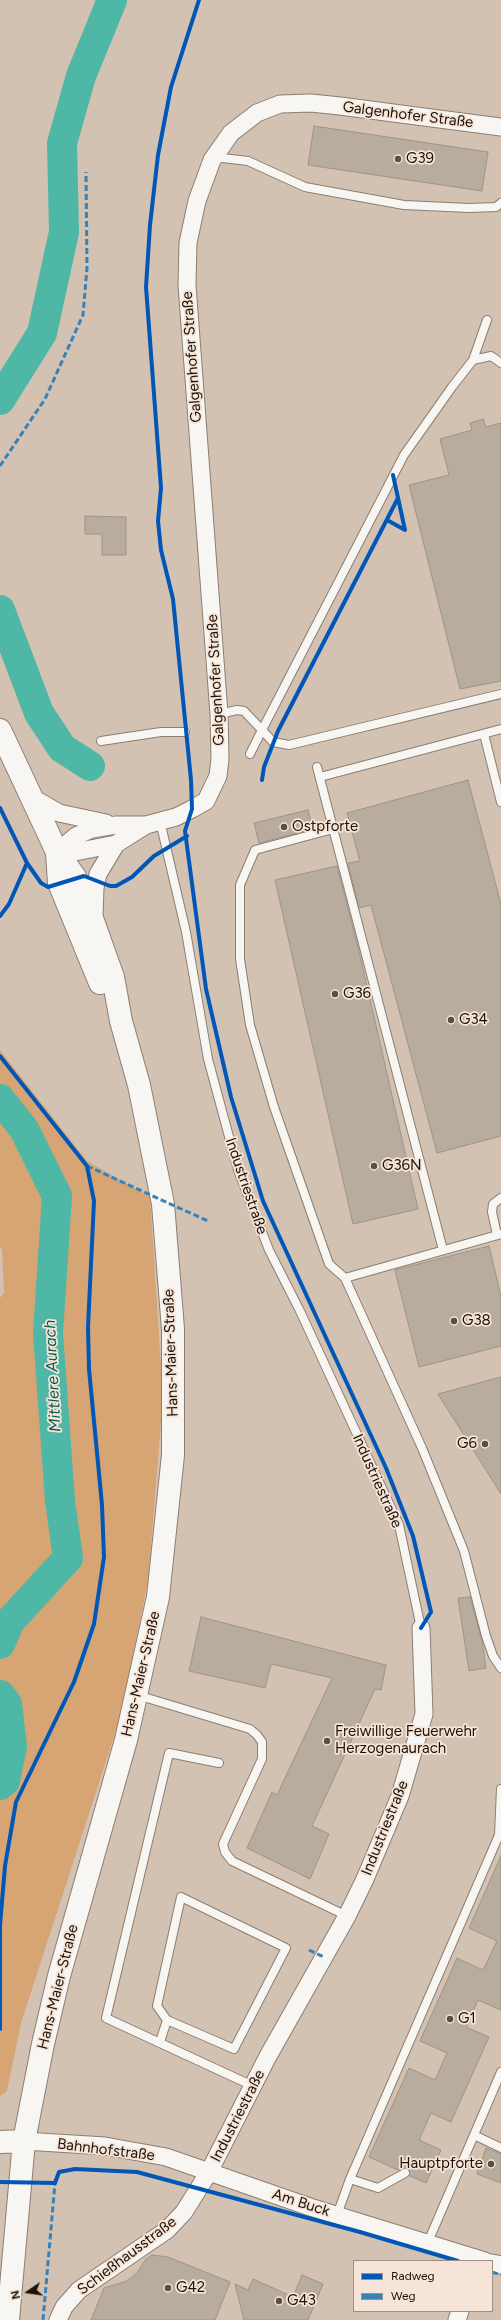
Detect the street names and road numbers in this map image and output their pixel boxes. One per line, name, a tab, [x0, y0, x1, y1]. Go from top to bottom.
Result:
street label: Galgenhofer Straße	[342, 98, 474, 132]
street label: Galgenhofer Straße	[178, 291, 206, 423]
street label: Galgenhofer Straße	[204, 614, 228, 746]
street label: Industriestraße	[221, 1135, 271, 1237]
street label: Hans-Maier-Straße	[160, 1289, 182, 1417]
street label: Industriestraße	[348, 1431, 406, 1531]
street label: Hans-Maier-Straße	[118, 1610, 164, 1738]
street label: Industriestraße	[358, 1778, 412, 1878]
street label: Hans-Maier-Straße	[34, 1923, 82, 2051]
street label: Industriestraße	[207, 2067, 269, 2165]
street label: Bahnhofstraße	[56, 2135, 156, 2165]
street label: Am Buck	[270, 2185, 332, 2221]
street label: Schießhausstraße	[74, 2213, 180, 2299]

